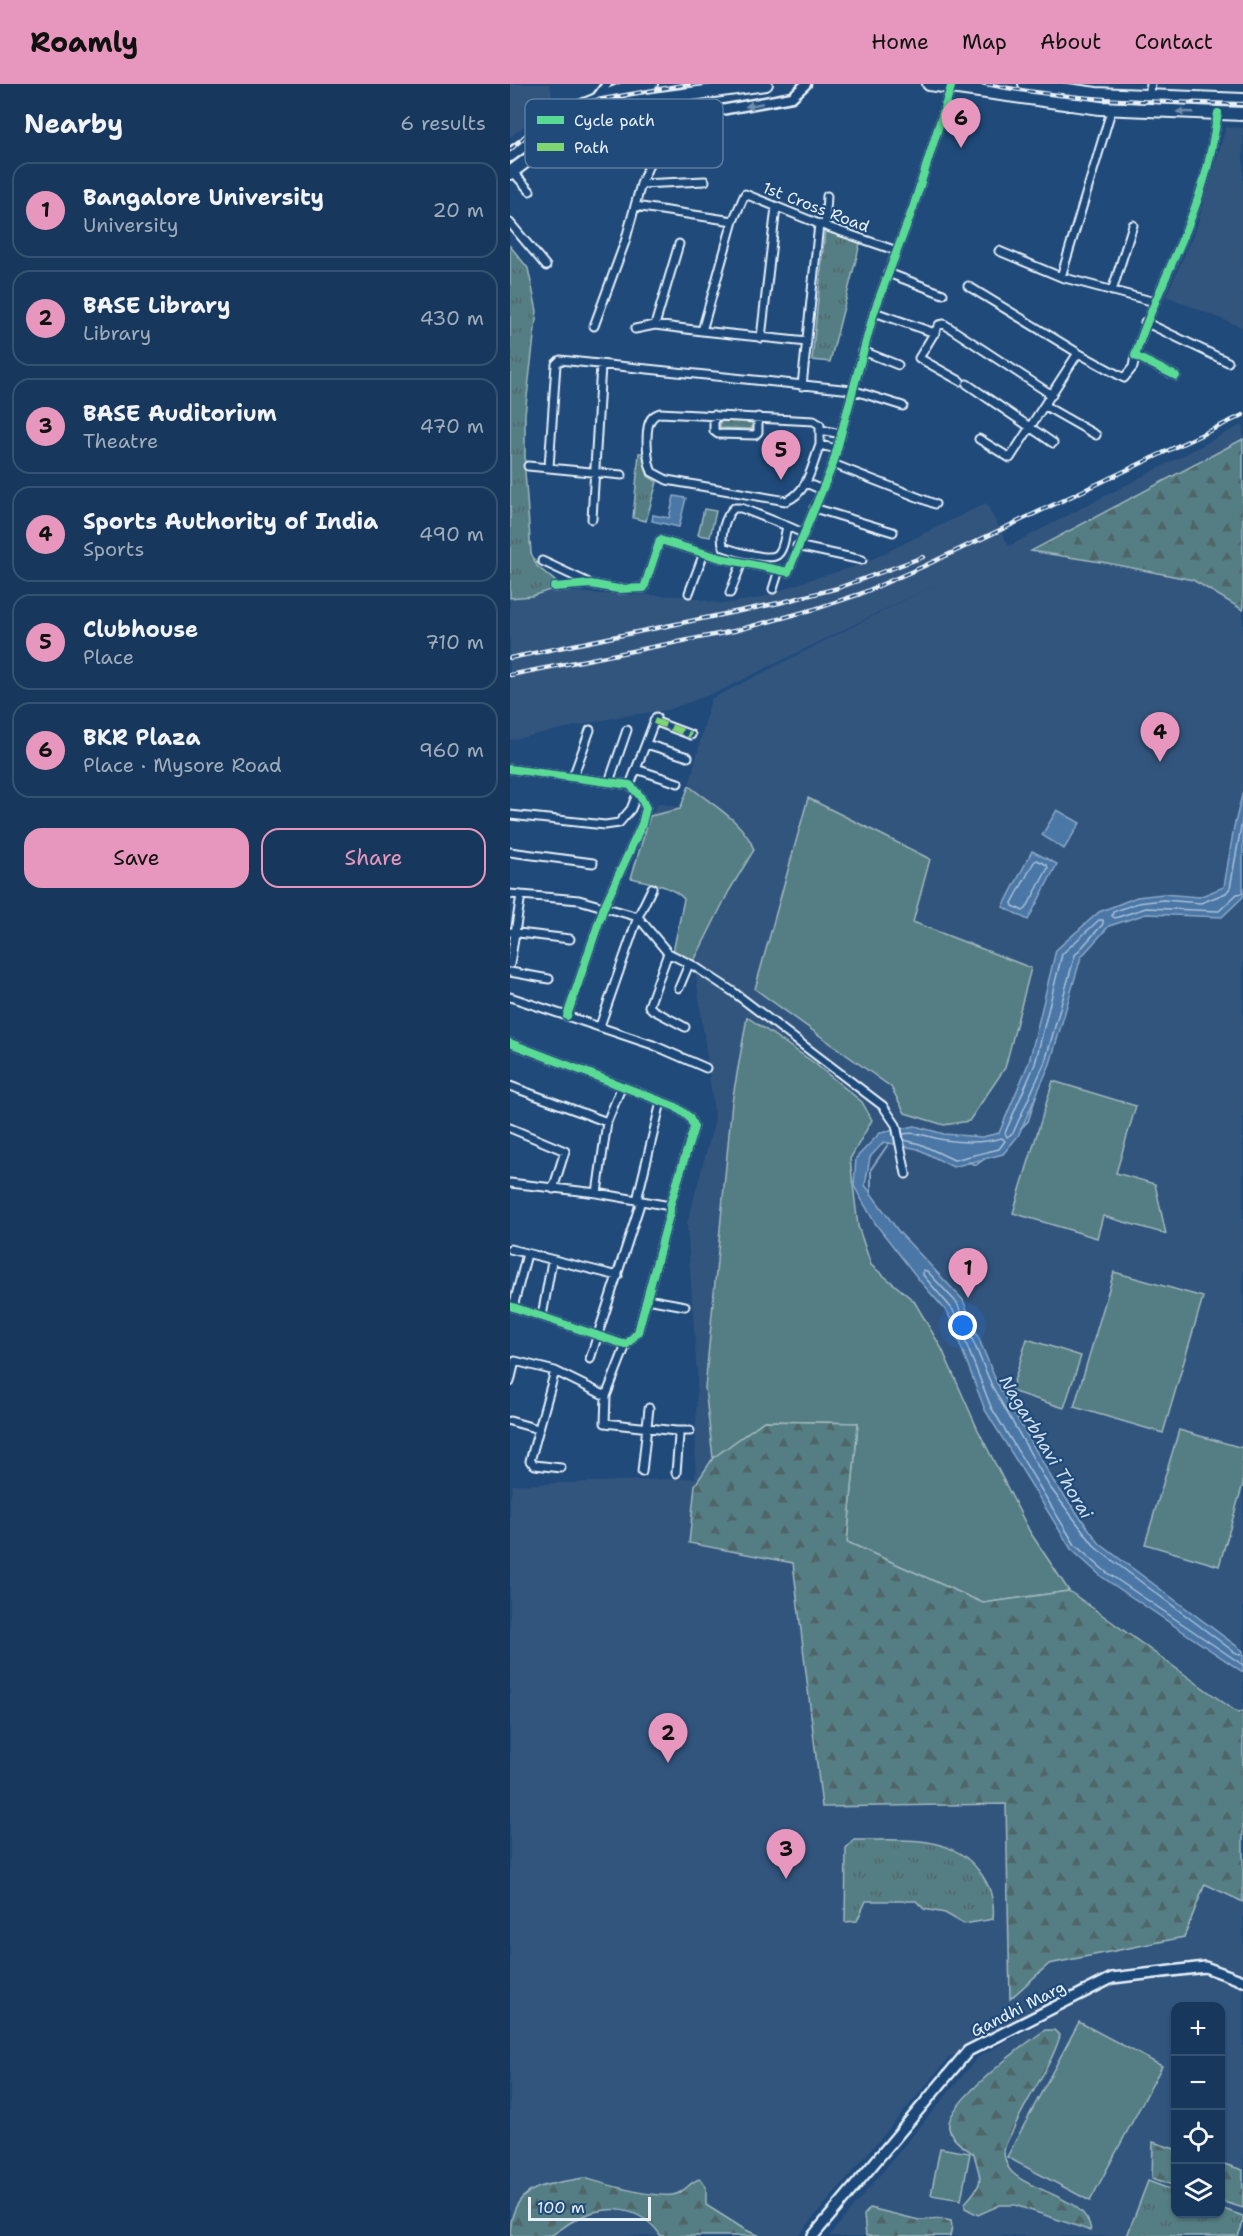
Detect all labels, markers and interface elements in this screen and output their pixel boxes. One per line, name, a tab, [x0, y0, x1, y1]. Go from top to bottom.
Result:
text: Roamly	[30, 23, 138, 61]
text: Home	[871, 28, 929, 56]
text: Map	[962, 28, 1007, 56]
text: About	[1040, 28, 1101, 56]
text: Contact	[1134, 28, 1213, 56]
pin: 6	[942, 98, 980, 148]
legend	[525, 99, 723, 168]
one-way arrow	[744, 101, 763, 110]
text: Nearby	[24, 106, 123, 141]
one-way arrow	[1175, 107, 1194, 116]
text: 6 results	[400, 110, 486, 136]
text: Cycle path	[574, 110, 655, 131]
text: Path	[574, 137, 609, 158]
street label: 1st Cross Road	[760, 177, 872, 237]
text: Bangalore University	[83, 183, 324, 212]
text: 1	[41, 197, 50, 223]
text: 20 m	[433, 197, 484, 223]
text: University	[83, 212, 179, 238]
text: BASE Library	[83, 291, 230, 320]
text: 2	[39, 305, 53, 331]
text: 430 m	[420, 305, 484, 331]
text: Library	[83, 320, 151, 346]
text: BASE Auditorium	[83, 399, 277, 428]
text: 3	[39, 413, 53, 439]
text: 470 m	[420, 413, 484, 439]
text: Theatre	[83, 428, 158, 454]
pin: 5	[762, 430, 800, 480]
text: Sports Authority of India	[83, 507, 378, 536]
text: 4	[39, 521, 53, 547]
text: 490 m	[419, 521, 484, 547]
text: Sports	[83, 536, 144, 562]
text: Clubhouse	[83, 615, 198, 644]
text: 5	[39, 629, 52, 655]
text: 710 m	[425, 629, 484, 655]
text: Place	[83, 644, 134, 670]
pin: 4	[1140, 712, 1180, 762]
text: BKR Plaza	[83, 723, 201, 752]
text: 6	[39, 737, 53, 763]
text: 960 m	[419, 737, 484, 763]
text: Place · Mysore Road	[83, 752, 282, 778]
button: Save	[24, 828, 249, 888]
button: Share	[261, 828, 486, 888]
pin: 1	[948, 1248, 988, 1298]
your location	[948, 1311, 977, 1340]
water label: Nagarbhavi Thorai	[994, 1371, 1099, 1524]
pin: 2	[648, 1714, 688, 1763]
pin: 3	[766, 1830, 806, 1879]
street label: Gandhi Marg	[967, 1976, 1069, 2042]
map controls	[1171, 2002, 1225, 2218]
button: +	[1171, 2002, 1225, 2056]
button: −	[1171, 2056, 1225, 2110]
button: locate	[1171, 2110, 1225, 2164]
button: layers	[1171, 2164, 1225, 2218]
scale bar	[528, 2194, 651, 2222]
text: 100 m	[537, 2197, 585, 2218]

